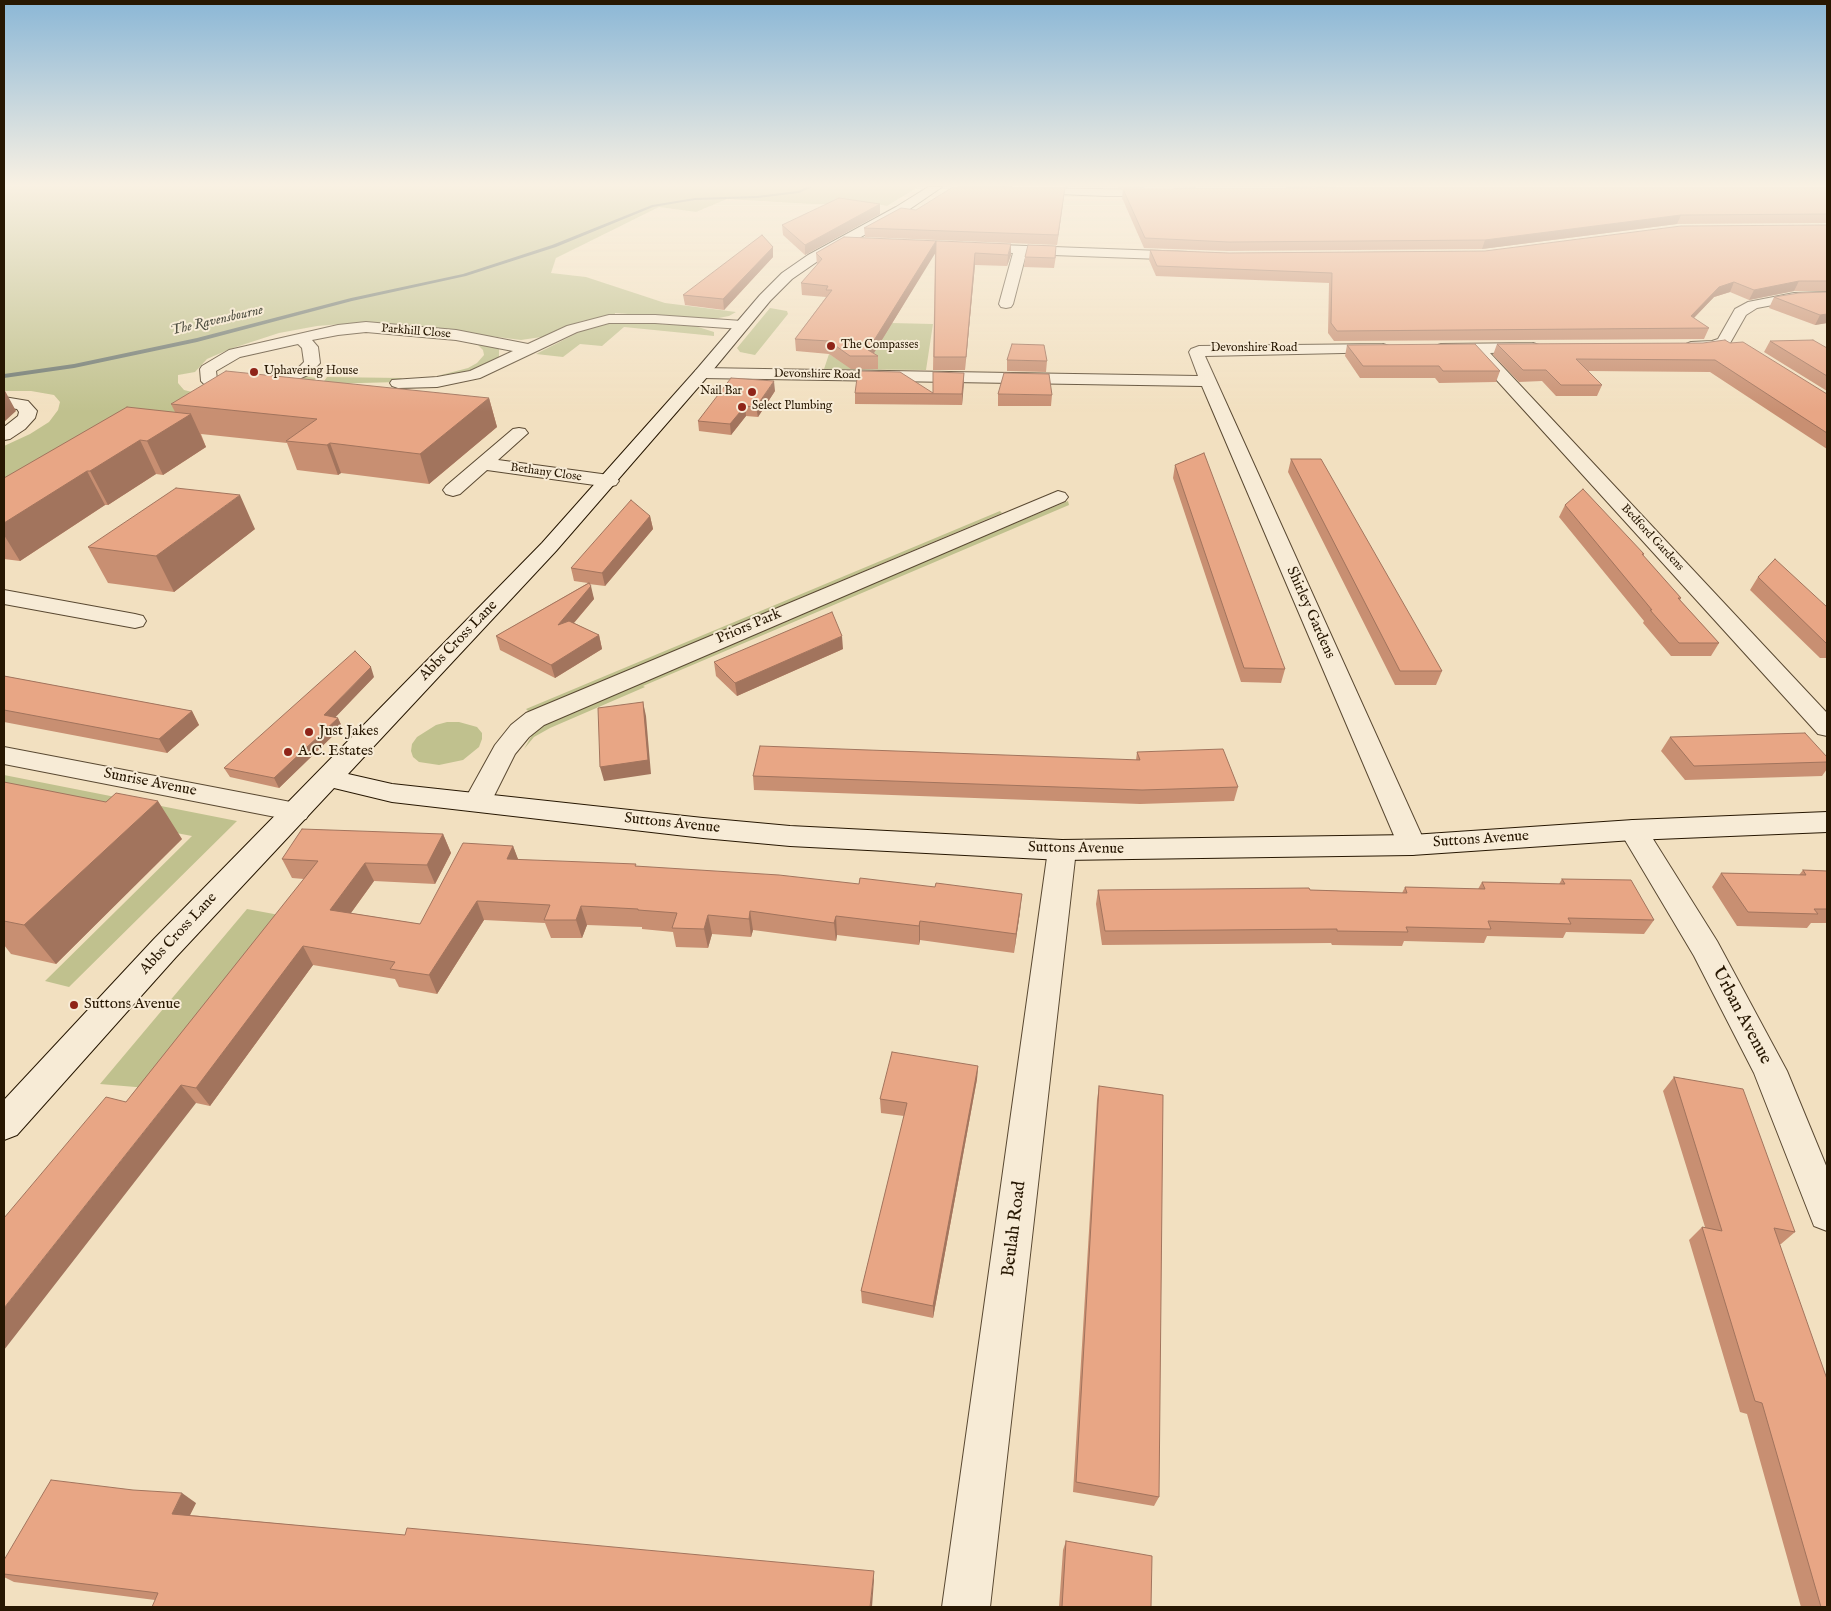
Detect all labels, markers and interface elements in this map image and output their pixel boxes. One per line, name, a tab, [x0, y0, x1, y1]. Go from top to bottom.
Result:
water label: The Ravensbourne	[169, 302, 265, 340]
street label: Parkhill Close	[381, 322, 451, 342]
place label: The Compasses	[841, 339, 918, 353]
marker: The Compasses	[825, 340, 837, 352]
street label: Devonshire Road	[1211, 342, 1297, 356]
place label: Uphavering House	[264, 365, 358, 379]
marker: Uphavering House	[248, 366, 260, 378]
street label: Devonshire Road	[774, 367, 860, 383]
place label: Nail Bar	[700, 385, 742, 399]
marker: Nail Bar	[746, 386, 758, 398]
place label: Select Plumbing	[752, 400, 832, 414]
marker: Select Plumbing	[736, 401, 748, 413]
street label: Bethany Close	[509, 461, 583, 485]
street label: Bedford Gardens	[1618, 502, 1686, 574]
street label: Shirley Gardens	[1282, 564, 1338, 662]
street label: Abbs Cross Lane	[416, 597, 502, 685]
street label: Priors Park	[714, 605, 784, 649]
place label: Just Jakes	[319, 723, 378, 741]
marker: Just Jakes	[303, 726, 315, 738]
place label: A.C. Estates	[298, 743, 373, 761]
marker: A.C. Estates	[282, 746, 294, 758]
street label: Sunrise Avenue	[102, 765, 198, 801]
street label: Suttons Avenue	[623, 810, 721, 838]
street label: Suttons Avenue	[1432, 828, 1530, 852]
street label: Suttons Avenue	[1028, 839, 1124, 859]
street label: Abbs Cross Lane	[137, 890, 221, 978]
street label: Urban Avenue	[1706, 964, 1776, 1068]
place label: Suttons Avenue	[84, 996, 180, 1014]
marker: Suttons Avenue	[68, 999, 80, 1011]
street label: Beulah Road	[998, 1180, 1032, 1278]

